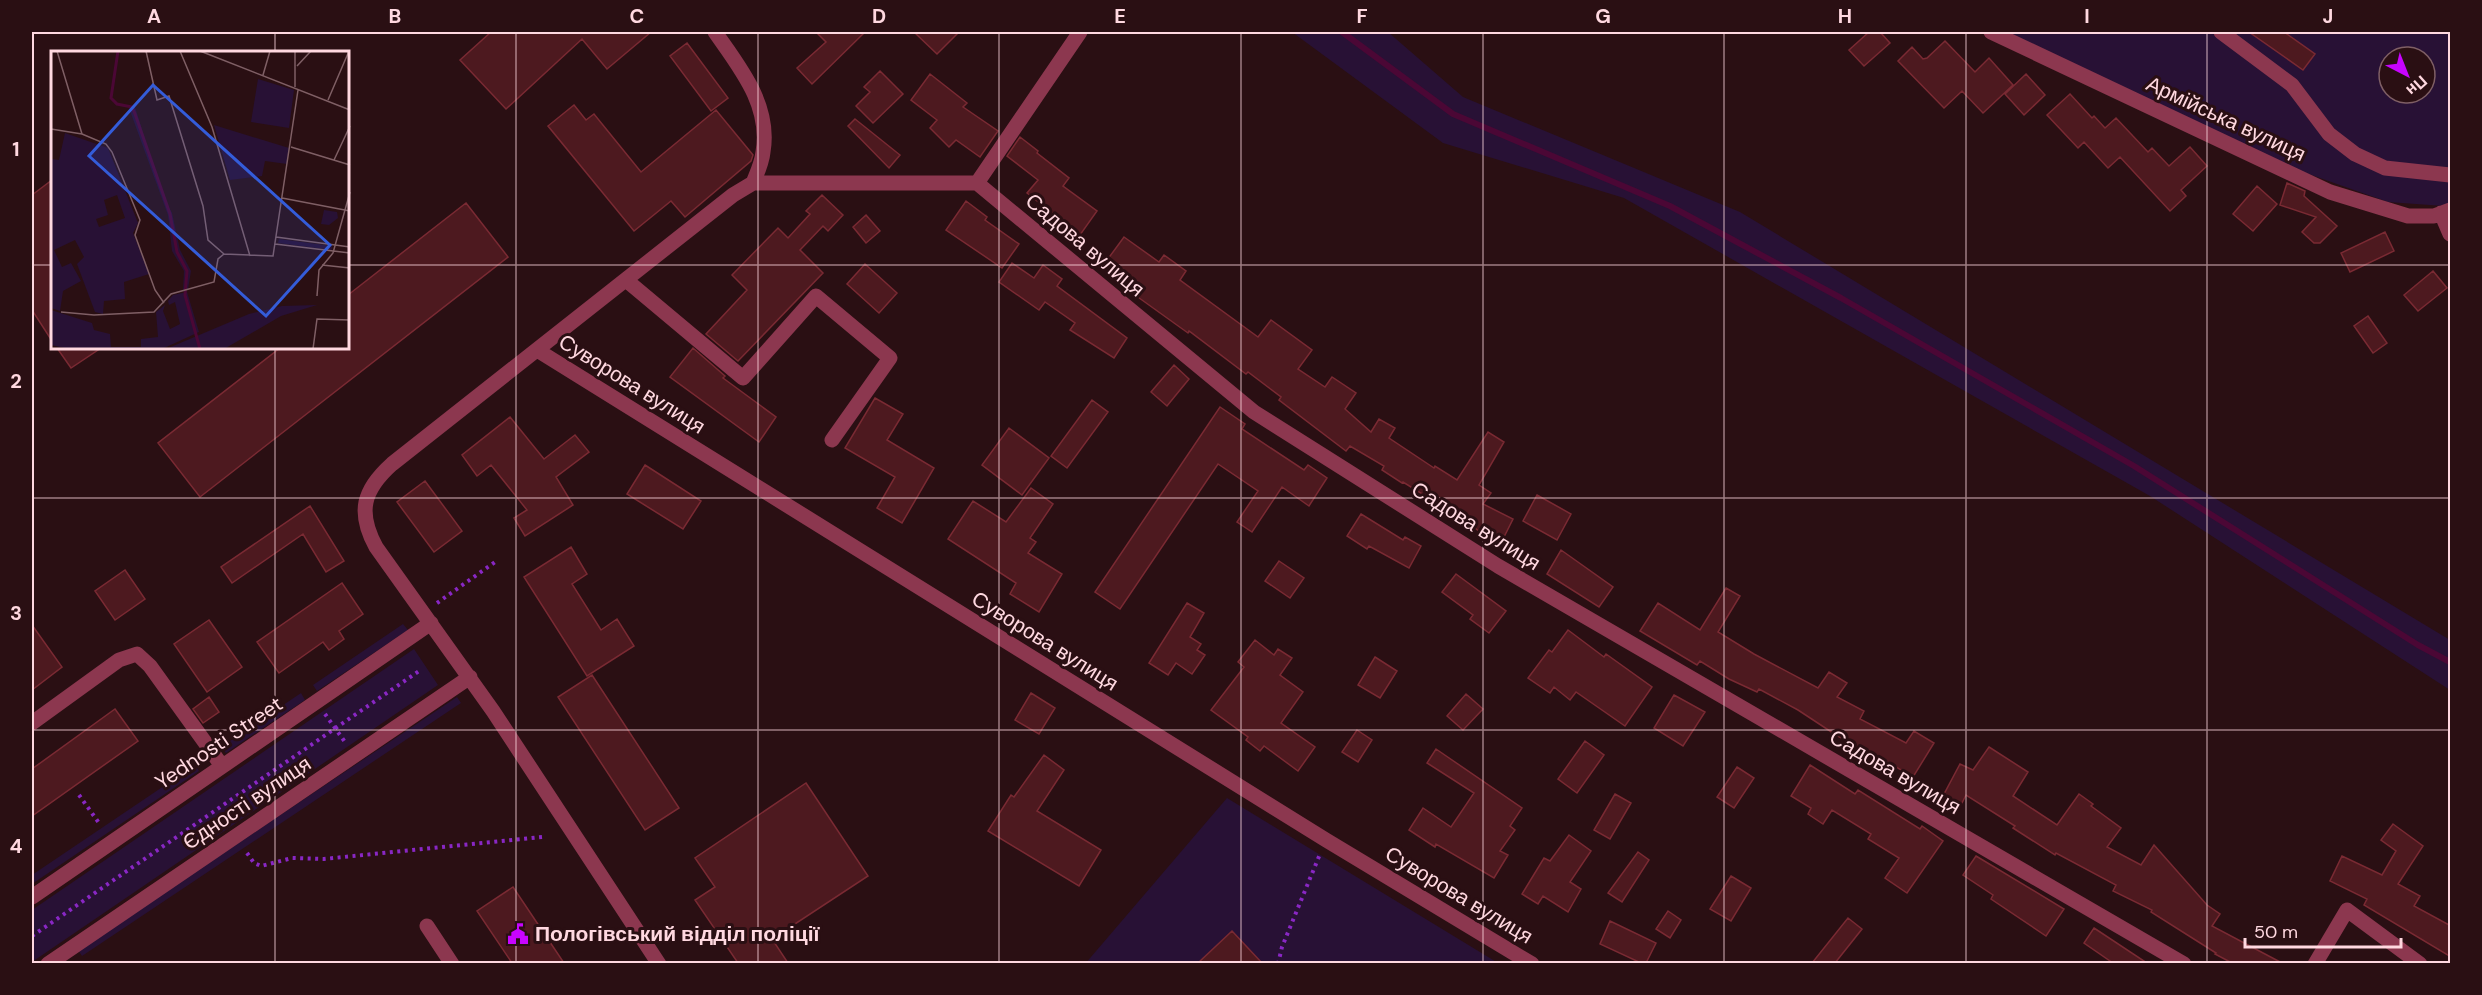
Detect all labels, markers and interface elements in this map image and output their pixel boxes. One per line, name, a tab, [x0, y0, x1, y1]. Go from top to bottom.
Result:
text: A	[147, 3, 161, 29]
text: B	[389, 3, 401, 29]
text: C	[630, 3, 644, 29]
text: D	[872, 3, 886, 29]
text: E	[1114, 3, 1126, 29]
text: F	[1356, 3, 1368, 29]
text: G	[1595, 3, 1611, 29]
text: H	[1838, 3, 1852, 29]
text: I	[2084, 3, 2090, 29]
text: J	[2323, 3, 2333, 29]
north arrow	[2377, 45, 2437, 105]
inset map	[51, 51, 350, 350]
street label: Армійська вулиця	[2142, 70, 2310, 168]
text: Пн	[2402, 71, 2432, 101]
text: 1	[12, 136, 20, 162]
street label: Садова вулиця	[1020, 187, 1150, 303]
street label: Суворова вулиця	[553, 328, 711, 440]
text: 2	[10, 368, 22, 394]
street label: Садова вулиця	[1406, 475, 1546, 577]
street label: Суворова вулиця	[966, 585, 1124, 697]
text: 3	[10, 600, 22, 626]
street label: Yednosti Street	[150, 690, 288, 796]
street label: Садова вулиця	[1824, 723, 1966, 821]
street label: Єдності вулиця	[177, 750, 317, 856]
text: 4	[10, 833, 23, 859]
street label: Суворова вулиця	[1380, 840, 1538, 950]
scale bar	[2245, 911, 2401, 949]
place label: Пологівський відділ поліції	[535, 920, 821, 948]
text: 50 m	[2254, 920, 2298, 944]
public building icon: Пологівський відділ поліції	[506, 922, 530, 946]

